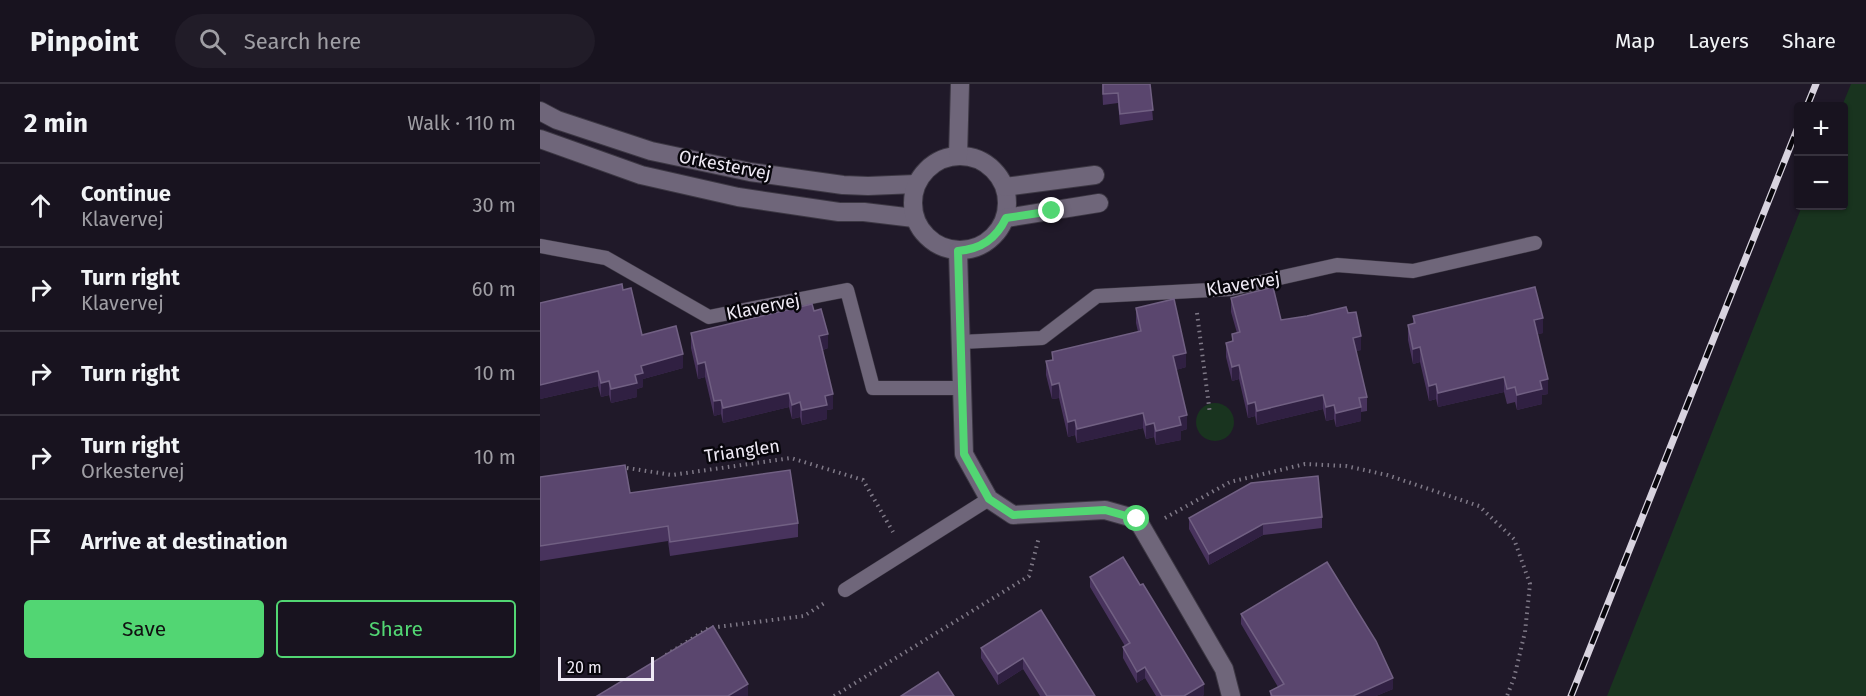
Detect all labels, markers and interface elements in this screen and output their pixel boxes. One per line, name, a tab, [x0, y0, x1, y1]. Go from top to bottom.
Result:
search box	[175, 14, 595, 68]
text: Pinpoint	[30, 25, 139, 58]
icon: search	[196, 25, 229, 58]
text: Search here	[244, 28, 361, 55]
text: Map	[1615, 28, 1655, 54]
text: Layers	[1688, 28, 1749, 54]
text: Share	[1782, 28, 1836, 54]
map controls	[1794, 102, 1848, 210]
button: +	[1794, 102, 1848, 156]
text: 2 min	[24, 108, 88, 139]
text: Walk · 110 m	[407, 111, 516, 135]
street label: Orkestervej	[677, 145, 773, 185]
button: −	[1794, 156, 1848, 210]
text: Continue	[81, 180, 171, 207]
icon: ahead	[24, 189, 57, 222]
text: 30 m	[472, 193, 516, 217]
route end	[1038, 197, 1064, 223]
text: Klavervej	[81, 207, 164, 231]
text: Turn right	[81, 264, 180, 291]
street label: Klavervej	[1204, 267, 1282, 301]
icon: right	[24, 273, 57, 306]
text: 60 m	[472, 277, 516, 301]
street label: Klavervej	[724, 289, 802, 325]
text: Klavervej	[81, 291, 164, 315]
icon: right	[24, 357, 57, 390]
text: Turn right	[81, 360, 180, 387]
text: 10 m	[474, 361, 516, 385]
text: Turn right	[81, 432, 180, 459]
street label: Trianglen	[703, 435, 781, 467]
icon: right	[24, 441, 57, 474]
text: 10 m	[474, 445, 516, 469]
text: Orkestervej	[81, 459, 185, 483]
route start	[1123, 505, 1149, 531]
icon: arrive	[24, 525, 57, 558]
text: Arrive at destination	[81, 528, 288, 555]
button: Save	[24, 600, 264, 658]
button: Share	[276, 600, 516, 658]
scale bar	[558, 654, 654, 682]
text: 20 m	[567, 658, 602, 677]

